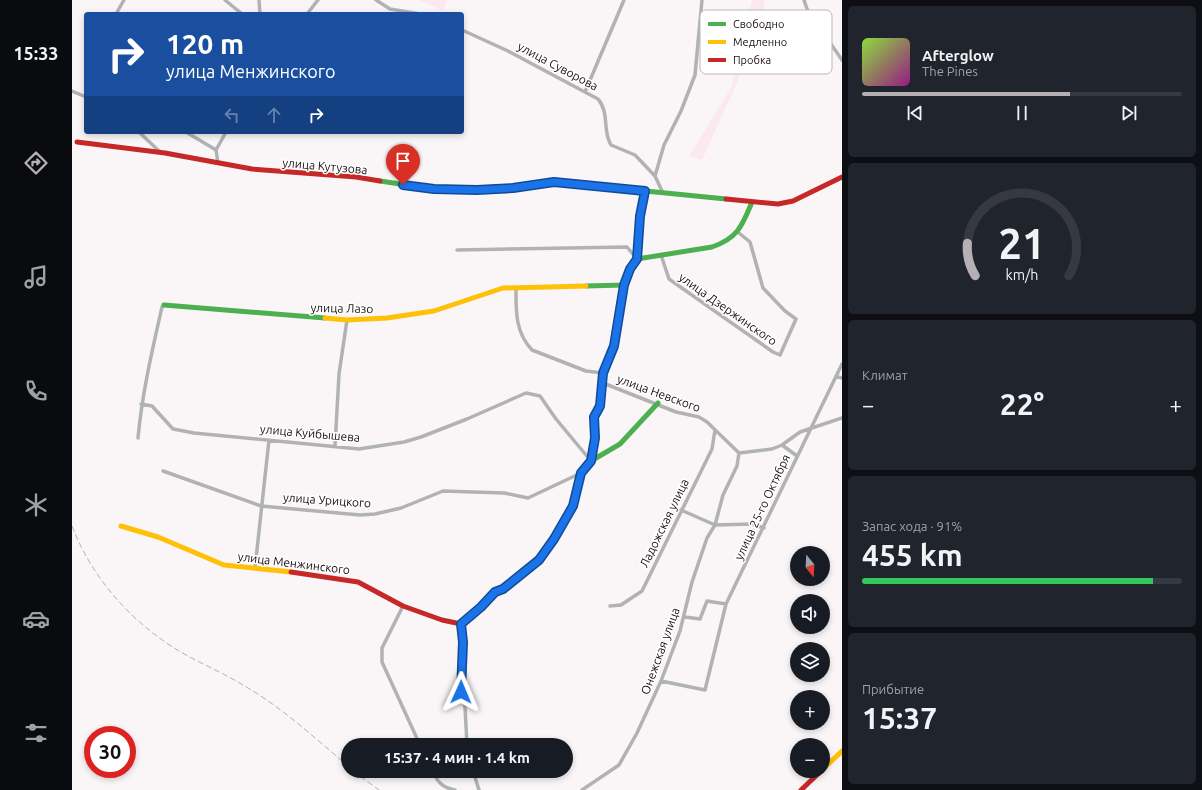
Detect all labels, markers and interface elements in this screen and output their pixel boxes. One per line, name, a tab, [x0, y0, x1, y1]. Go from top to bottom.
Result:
legend	[700, 10, 832, 74]
text: Свободно	[733, 18, 784, 30]
icon: right	[100, 28, 152, 80]
text: 120 m	[166, 28, 244, 59]
text: Медленно	[733, 36, 787, 48]
street label: улица Суворова	[516, 39, 600, 93]
text: 15:33	[13, 43, 59, 63]
text: Afterglow	[922, 47, 994, 64]
text: Пробка	[733, 54, 771, 66]
text: улица Менжинского	[166, 61, 336, 81]
text: The Pines	[922, 64, 978, 78]
icon: previous	[904, 102, 926, 124]
icon: pause	[1011, 102, 1033, 124]
icon: next	[1118, 102, 1140, 124]
icon: left	[221, 104, 243, 126]
icon: ahead	[263, 104, 285, 126]
icon: right	[305, 104, 327, 126]
pin	[386, 144, 420, 185]
icon: directions	[22, 149, 50, 177]
icon: arrive	[392, 150, 414, 172]
street label: улица Кутузова	[282, 156, 368, 176]
text: 21	[999, 220, 1045, 267]
icon: music	[22, 263, 50, 291]
text: km/h	[1006, 267, 1038, 283]
street label: улица Дзержинского	[677, 270, 779, 348]
street label: улица Лазо	[310, 301, 374, 315]
text: Климат	[862, 368, 907, 382]
street label: улица Невского	[616, 372, 702, 414]
icon: phone	[22, 377, 50, 405]
text: 22°	[1000, 387, 1044, 421]
text: −	[862, 392, 874, 417]
text: +	[1170, 392, 1182, 417]
street label: улица Куйбышева	[259, 422, 361, 444]
street label: улица 25-го Октября	[732, 452, 792, 562]
street label: Ладожская улица	[637, 477, 691, 569]
street label: улица Урицкого	[283, 490, 371, 510]
icon: climate	[22, 491, 50, 519]
text: Запас хода · 91%	[862, 519, 962, 533]
text: 455 km	[862, 538, 963, 572]
north arrow	[790, 546, 830, 586]
map controls	[790, 546, 830, 778]
street label: улица Менжинского	[237, 550, 351, 576]
button: sound	[790, 594, 830, 634]
icon: car	[22, 605, 50, 633]
street label: Онежская улица	[638, 606, 682, 696]
button: layers	[790, 642, 830, 682]
position arrow	[440, 671, 482, 713]
text: Прибытие	[862, 682, 924, 696]
button: +	[790, 690, 830, 730]
text: 15:37	[862, 701, 937, 735]
icon: filters	[22, 719, 50, 747]
speed limit sign: 30	[84, 726, 136, 778]
button: −	[790, 738, 830, 778]
text: 15:37 · 4 мин · 1.4 km	[384, 749, 530, 766]

